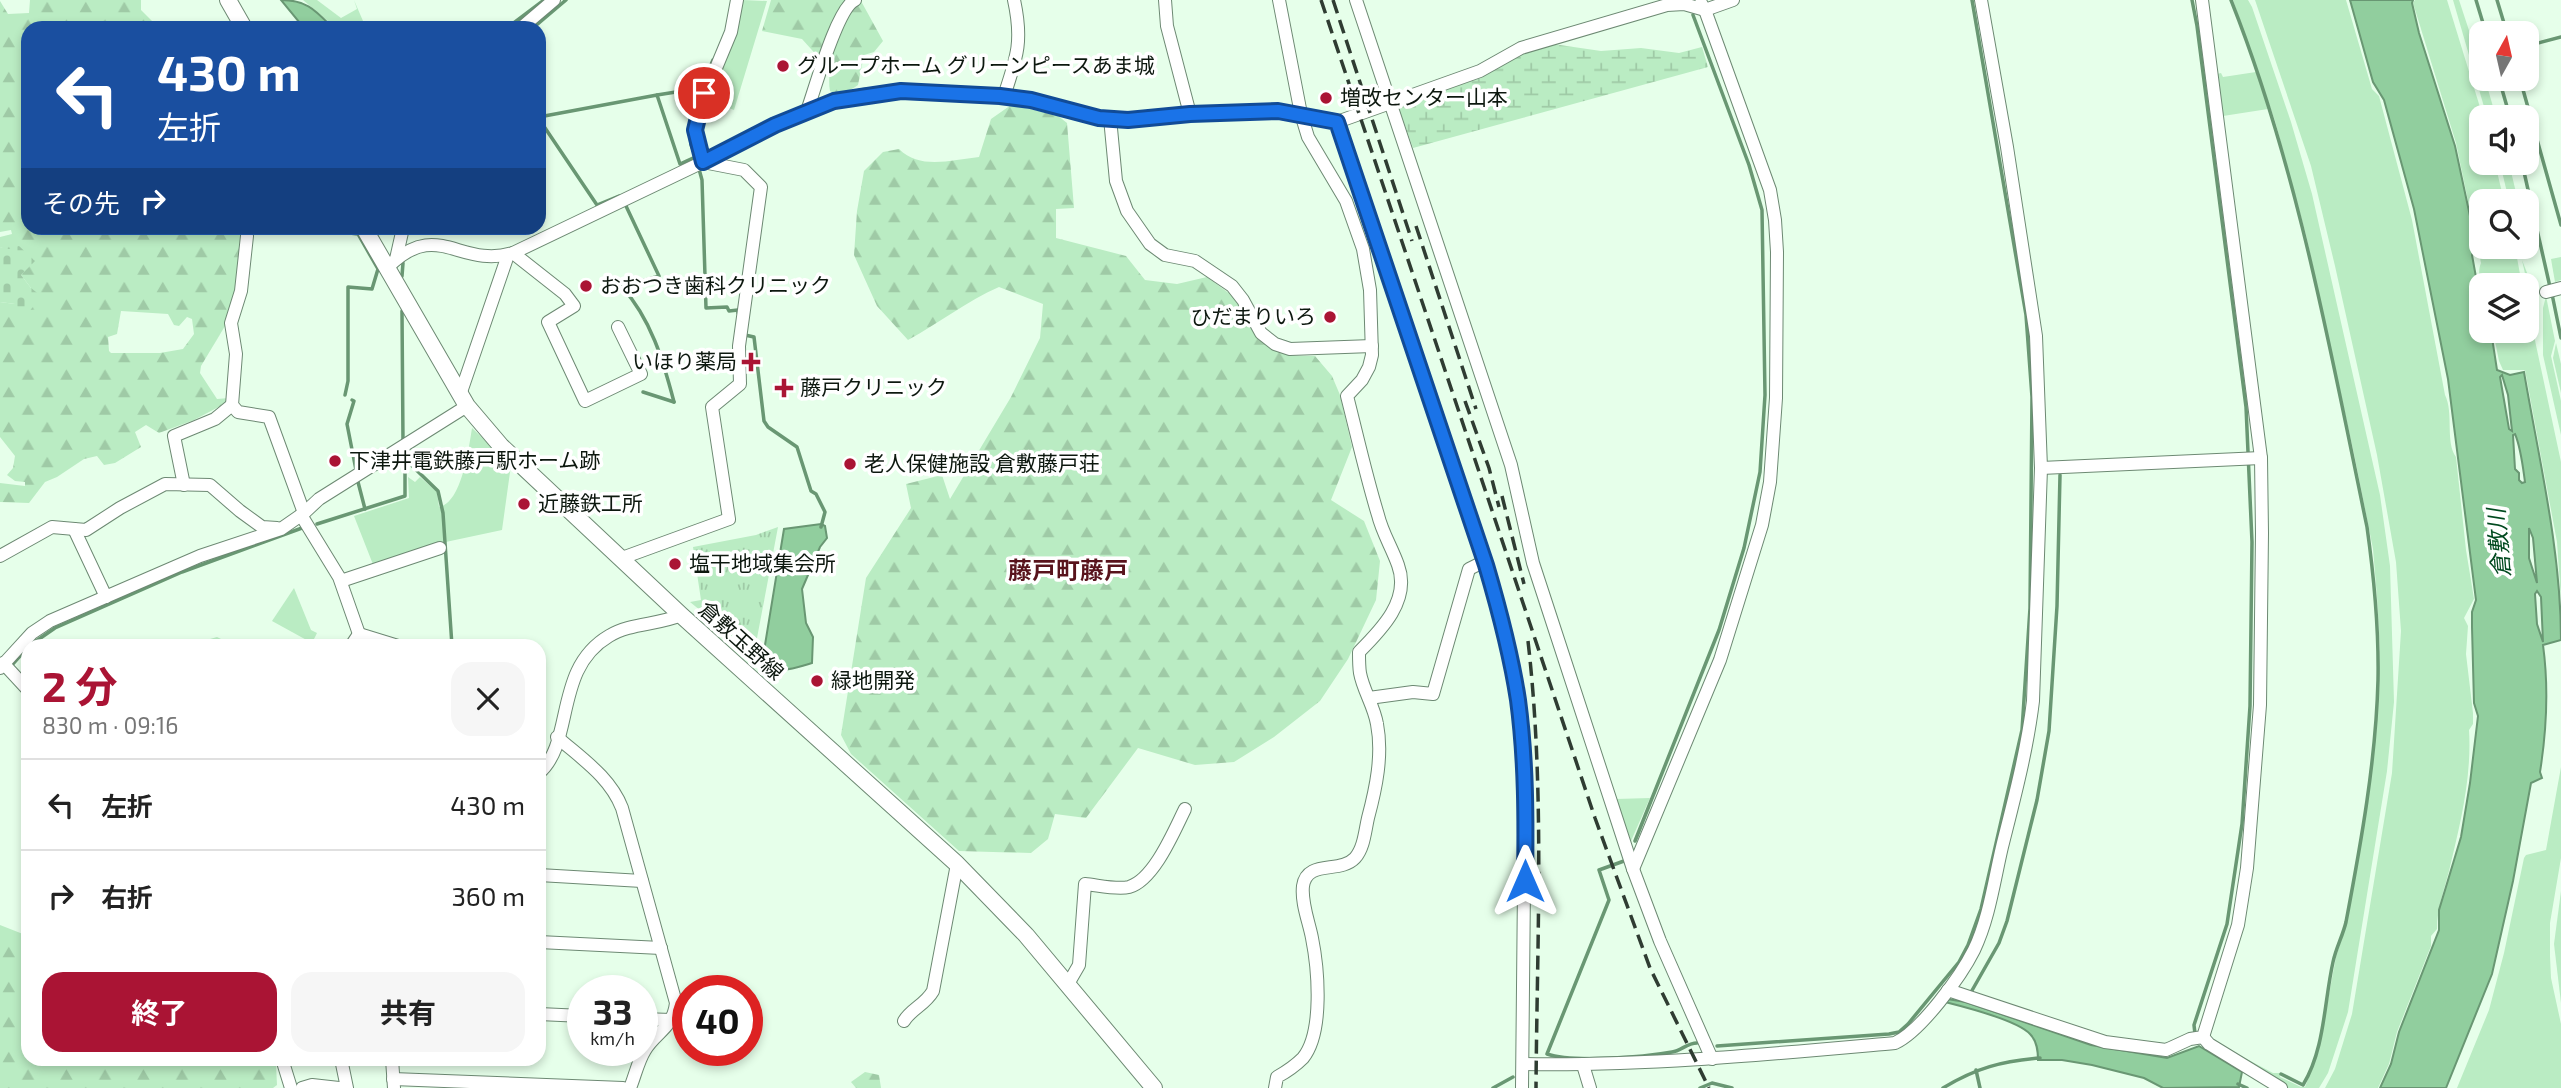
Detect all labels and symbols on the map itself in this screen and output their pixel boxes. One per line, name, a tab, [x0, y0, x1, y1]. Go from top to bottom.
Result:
north arrow	[2469, 21, 2539, 91]
place label: グループホーム グリーンピースあま城	[797, 52, 1155, 77]
marker: グループホーム グリーンピースあま城	[775, 58, 791, 74]
pin	[674, 63, 734, 123]
place label: 増改センター山本	[1340, 84, 1508, 109]
marker: 増改センター山本	[1318, 90, 1334, 106]
place label: おおつき歯科クリニック	[600, 272, 831, 297]
marker: おおつき歯科クリニック	[578, 278, 594, 294]
place label: ひだまりいろ	[1190, 303, 1316, 328]
marker: ひだまりいろ	[1322, 309, 1338, 325]
place label: いほり薬局	[632, 348, 737, 373]
marker: いほり薬局	[743, 354, 759, 370]
place label: 藤戸クリニック	[800, 374, 947, 399]
marker: 藤戸クリニック	[774, 378, 794, 398]
place label: 下津井電鉄藤戸駅ホーム跡	[349, 447, 600, 472]
place label: 老人保健施設 倉敷藤戸荘	[864, 450, 1100, 475]
marker: 下津井電鉄藤戸駅ホーム跡	[327, 453, 343, 469]
marker: 老人保健施設 倉敷藤戸荘	[842, 456, 858, 472]
place label: 近藤鉄工所	[538, 490, 643, 515]
marker: 近藤鉄工所	[516, 496, 532, 512]
water label: 倉敷川	[2481, 505, 2515, 579]
place label: 塩干地域集会所	[689, 550, 836, 575]
district label: 藤戸町藤戸	[1008, 555, 1128, 584]
marker: 塩干地域集会所	[667, 556, 683, 572]
street label: 倉敷玉野線	[695, 595, 789, 684]
place label: 緑地開発	[831, 667, 915, 692]
marker: 緑地開発	[809, 673, 825, 689]
position arrow	[1488, 844, 1562, 918]
speed limit sign: 40	[672, 975, 763, 1066]

